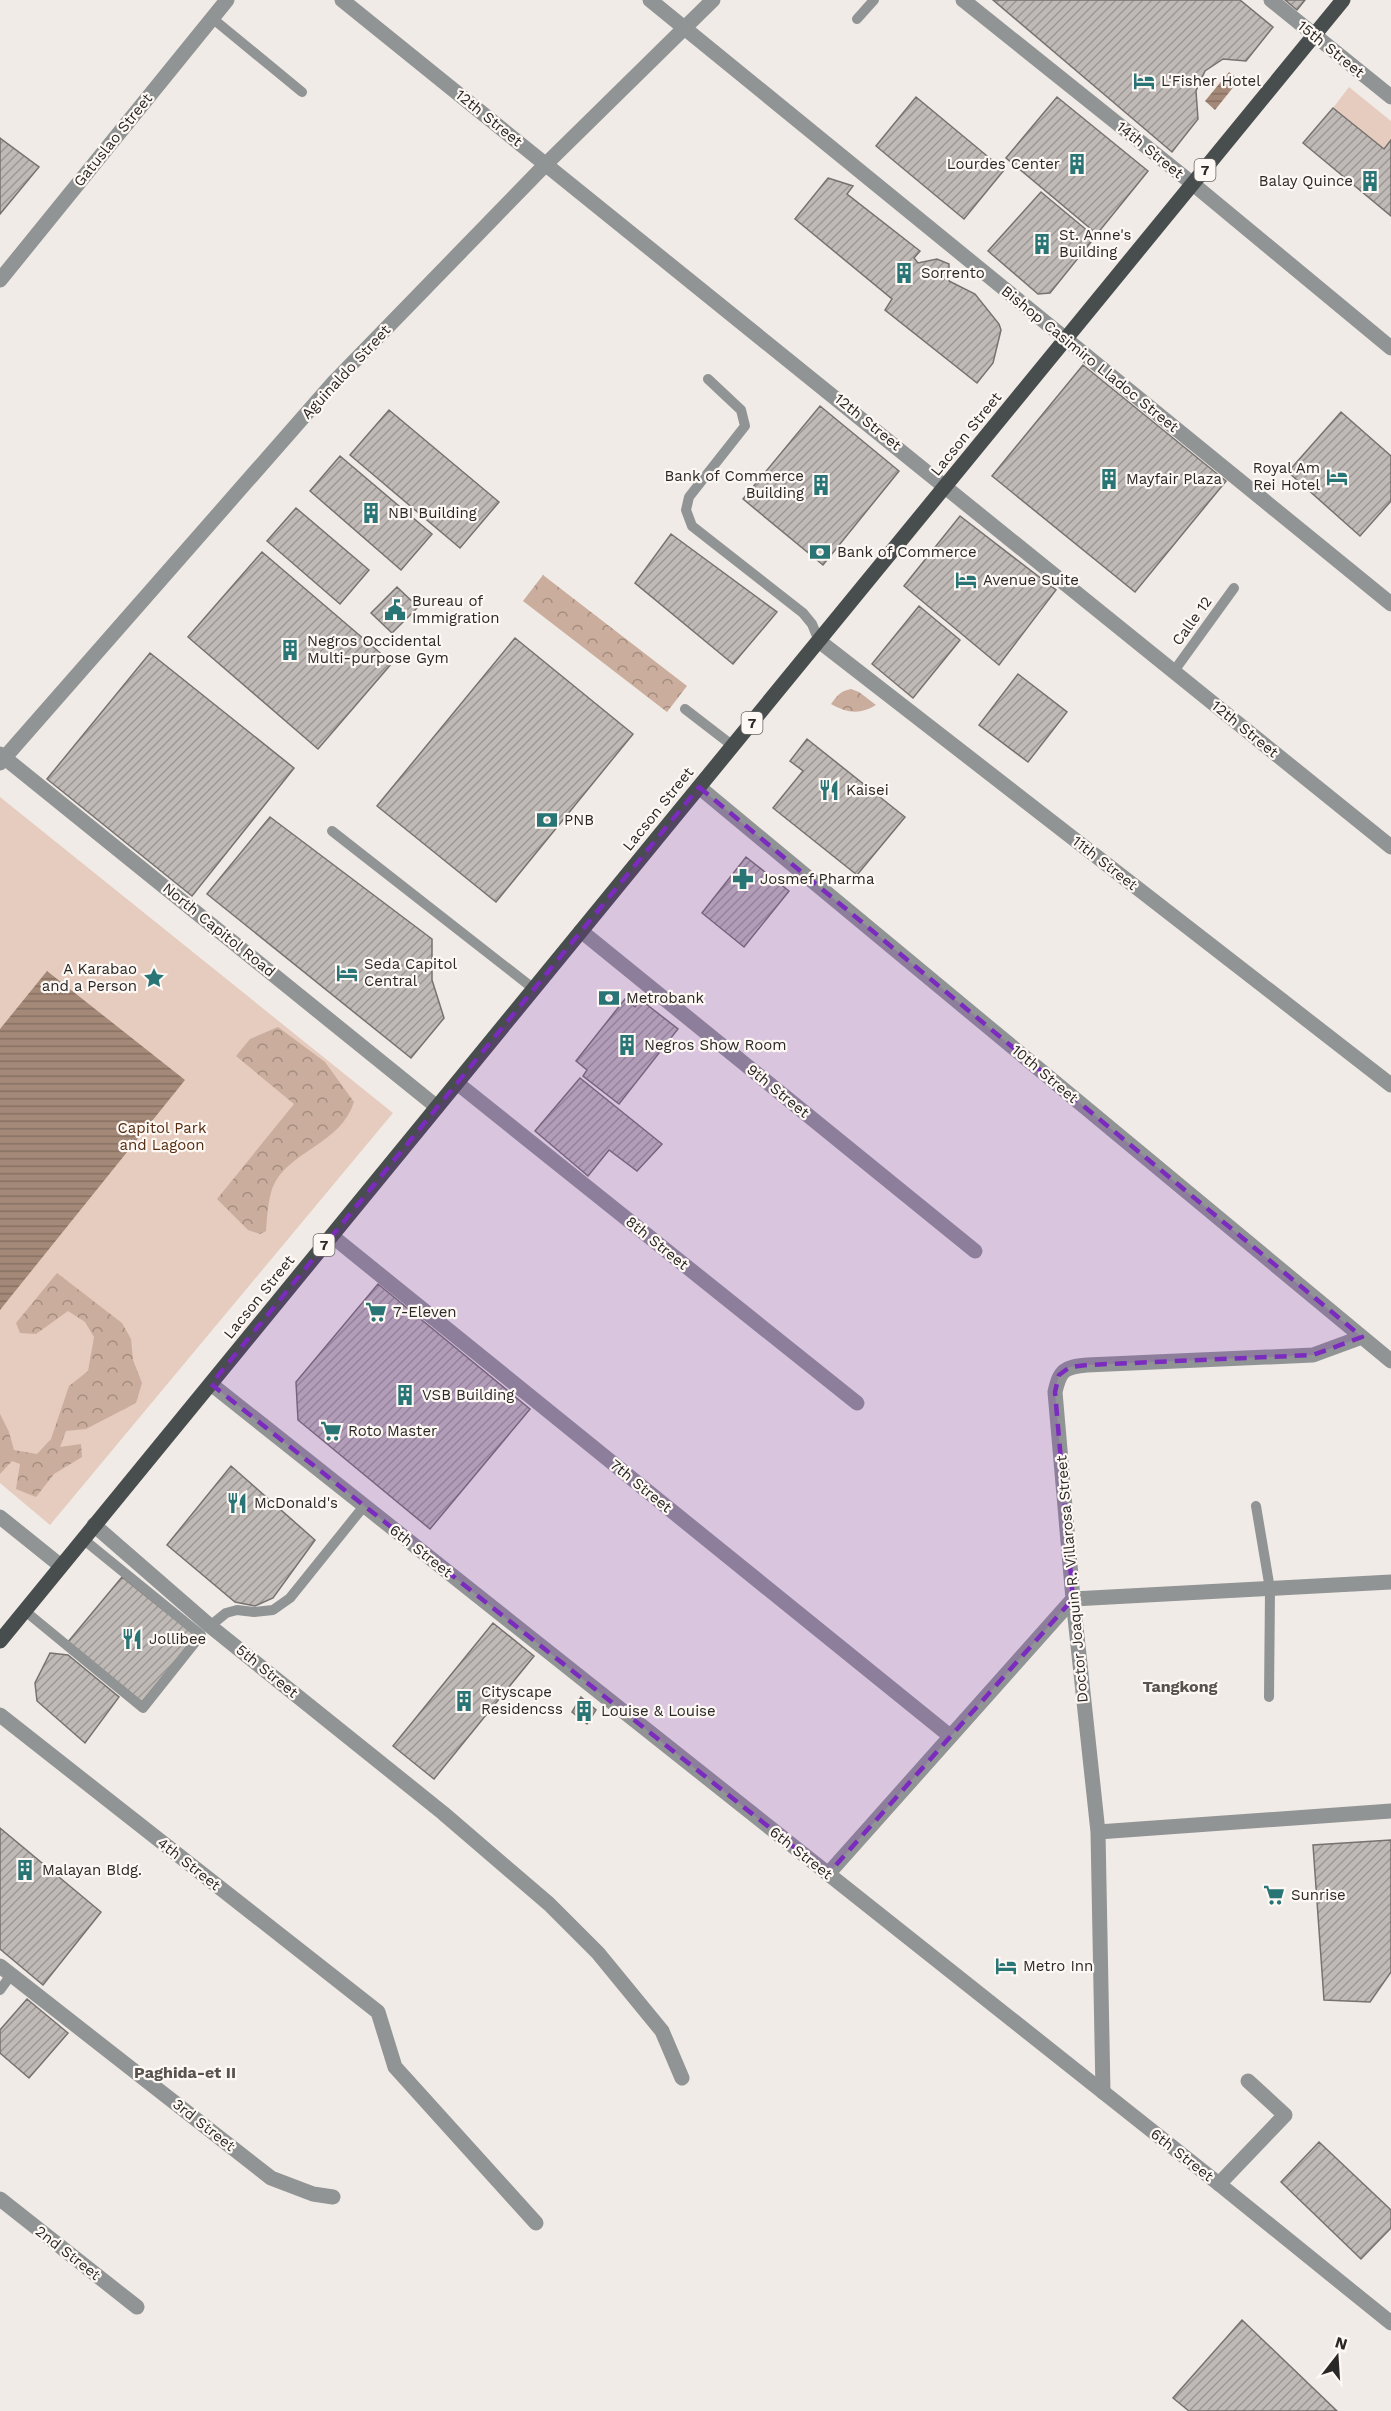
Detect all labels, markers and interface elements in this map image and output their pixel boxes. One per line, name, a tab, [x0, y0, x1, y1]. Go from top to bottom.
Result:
street label: 15th Street	[1294, 17, 1368, 82]
hotel icon: L'Fisher Hotel	[1132, 69, 1156, 93]
place label: L'Fisher Hotel	[1161, 72, 1261, 90]
street label: 12th Street	[452, 86, 526, 151]
street label: Gatuslao Street	[70, 89, 157, 190]
street label: 14th Street	[1113, 118, 1188, 183]
building icon: Lourdes Center	[1065, 152, 1089, 176]
place label: Lourdes Center	[947, 155, 1060, 173]
road number: 7	[1194, 159, 1216, 181]
building icon: Balay Quince	[1358, 169, 1382, 193]
place label: Balay Quince	[1259, 172, 1353, 190]
place label: St. Anne's Building	[1059, 226, 1132, 261]
building icon: St. Anne's Building	[1030, 232, 1054, 256]
building icon: Sorrento	[892, 261, 916, 285]
place label: Sorrento	[921, 264, 985, 282]
street label: Bishop Casimiro Lladoc Street	[998, 282, 1183, 436]
street label: Aguinaldo Street	[298, 321, 395, 423]
street label: Lacson Street	[927, 388, 1006, 479]
street label: 12th Street	[831, 390, 905, 455]
place label: Royal Am Rei Hotel	[1253, 459, 1320, 494]
hotel icon: Royal Am Rei Hotel	[1325, 465, 1349, 489]
place label: Bank of Commerce Building	[664, 467, 804, 502]
building icon: Mayfair Plaza	[1097, 467, 1121, 491]
place label: Mayfair Plaza	[1126, 470, 1223, 488]
building icon: Bank of Commerce Building	[809, 473, 833, 497]
building icon: NBI Building	[359, 501, 383, 525]
place label: NBI Building	[388, 504, 477, 522]
bank icon: Bank of Commerce	[808, 540, 832, 564]
place label: Bank of Commerce	[837, 543, 977, 561]
hotel icon: Avenue Suite	[954, 568, 978, 592]
place label: Avenue Suite	[983, 571, 1079, 589]
place label: Bureau of Immigration	[412, 592, 500, 627]
street label: Calle 12	[1168, 593, 1216, 649]
public building icon: Bureau of Immigration	[383, 598, 407, 622]
place label: Negros Occidental Multi-purpose Gym	[307, 632, 449, 667]
building icon: Negros Occidental Multi-purpose Gym	[278, 638, 302, 662]
street label: 12th Street	[1208, 697, 1282, 762]
road number: 7	[742, 712, 762, 734]
street label: Lacson Street	[619, 763, 698, 854]
restaurant icon: Kaisei	[817, 778, 841, 802]
place label: Kaisei	[846, 781, 889, 799]
bank icon: PNB	[535, 808, 559, 832]
place label: PNB	[564, 811, 594, 829]
street label: 11th Street	[1069, 832, 1142, 894]
pharmacy icon: Josmef Pharma	[731, 867, 755, 891]
place label: Josmef Pharma	[760, 870, 875, 888]
street label: North Capitol Road	[159, 879, 279, 981]
place label: Seda Capitol Central	[364, 955, 457, 990]
place label: A Karabao and a Person	[42, 960, 137, 995]
hotel icon: Seda Capitol Central	[335, 961, 359, 985]
place icon: A Karabao and a Person	[142, 966, 166, 990]
bank icon: Metrobank	[597, 986, 621, 1010]
place label: Metrobank	[626, 989, 704, 1007]
building icon: Negros Show Room	[615, 1033, 639, 1057]
place label: Negros Show Room	[644, 1036, 786, 1054]
street label: 10th Street	[1008, 1041, 1082, 1107]
street label: 9th Street	[743, 1060, 813, 1122]
park label: Capitol Park and Lagoon	[118, 1119, 207, 1154]
street label: 8th Street	[622, 1212, 692, 1274]
road number: 7	[314, 1234, 334, 1256]
street label: Lacson Street	[220, 1251, 299, 1342]
supermarket icon: 7-Eleven	[364, 1300, 388, 1324]
place label: 7-Eleven	[393, 1303, 457, 1321]
building icon: VSB Building	[393, 1383, 417, 1407]
place label: VSB Building	[422, 1386, 514, 1404]
supermarket icon: Roto Master	[319, 1419, 343, 1443]
place label: Roto Master	[348, 1422, 437, 1440]
street label: Doctor Joaquin R. Villarosa Street	[1052, 1454, 1092, 1703]
street label: 7th Street	[606, 1456, 676, 1517]
restaurant icon: McDonald's	[225, 1491, 249, 1515]
place label: McDonald's	[254, 1494, 338, 1512]
street label: 6th Street	[386, 1521, 457, 1582]
restaurant icon: Jollibee	[120, 1627, 144, 1651]
place label: Jollibee	[149, 1630, 206, 1648]
street label: 5th Street	[232, 1641, 302, 1702]
district label: Tangkong	[1142, 1677, 1218, 1696]
place label: Cityscape Residencss	[481, 1683, 563, 1718]
building icon: Cityscape Residencss	[452, 1689, 476, 1713]
building icon: Louise & Louise	[572, 1699, 596, 1723]
place label: Louise & Louise	[601, 1702, 716, 1720]
street label: 6th Street	[766, 1823, 837, 1884]
street label: 4th Street	[154, 1834, 225, 1895]
building icon: Malayan Bldg.	[13, 1858, 37, 1882]
place label: Malayan Bldg.	[42, 1861, 142, 1879]
supermarket icon: Sunrise	[1262, 1883, 1286, 1907]
place label: Sunrise	[1291, 1886, 1346, 1904]
hotel icon: Metro Inn	[994, 1954, 1018, 1978]
place label: Metro Inn	[1023, 1957, 1093, 1975]
district label: Paghida-et II	[134, 2063, 236, 2082]
street label: 3rd Street	[169, 2095, 239, 2155]
street label: 6th Street	[1147, 2125, 1218, 2186]
street label: 2nd Street	[32, 2222, 105, 2284]
north arrow	[1307, 2327, 1367, 2387]
text: N	[1333, 2332, 1350, 2354]

